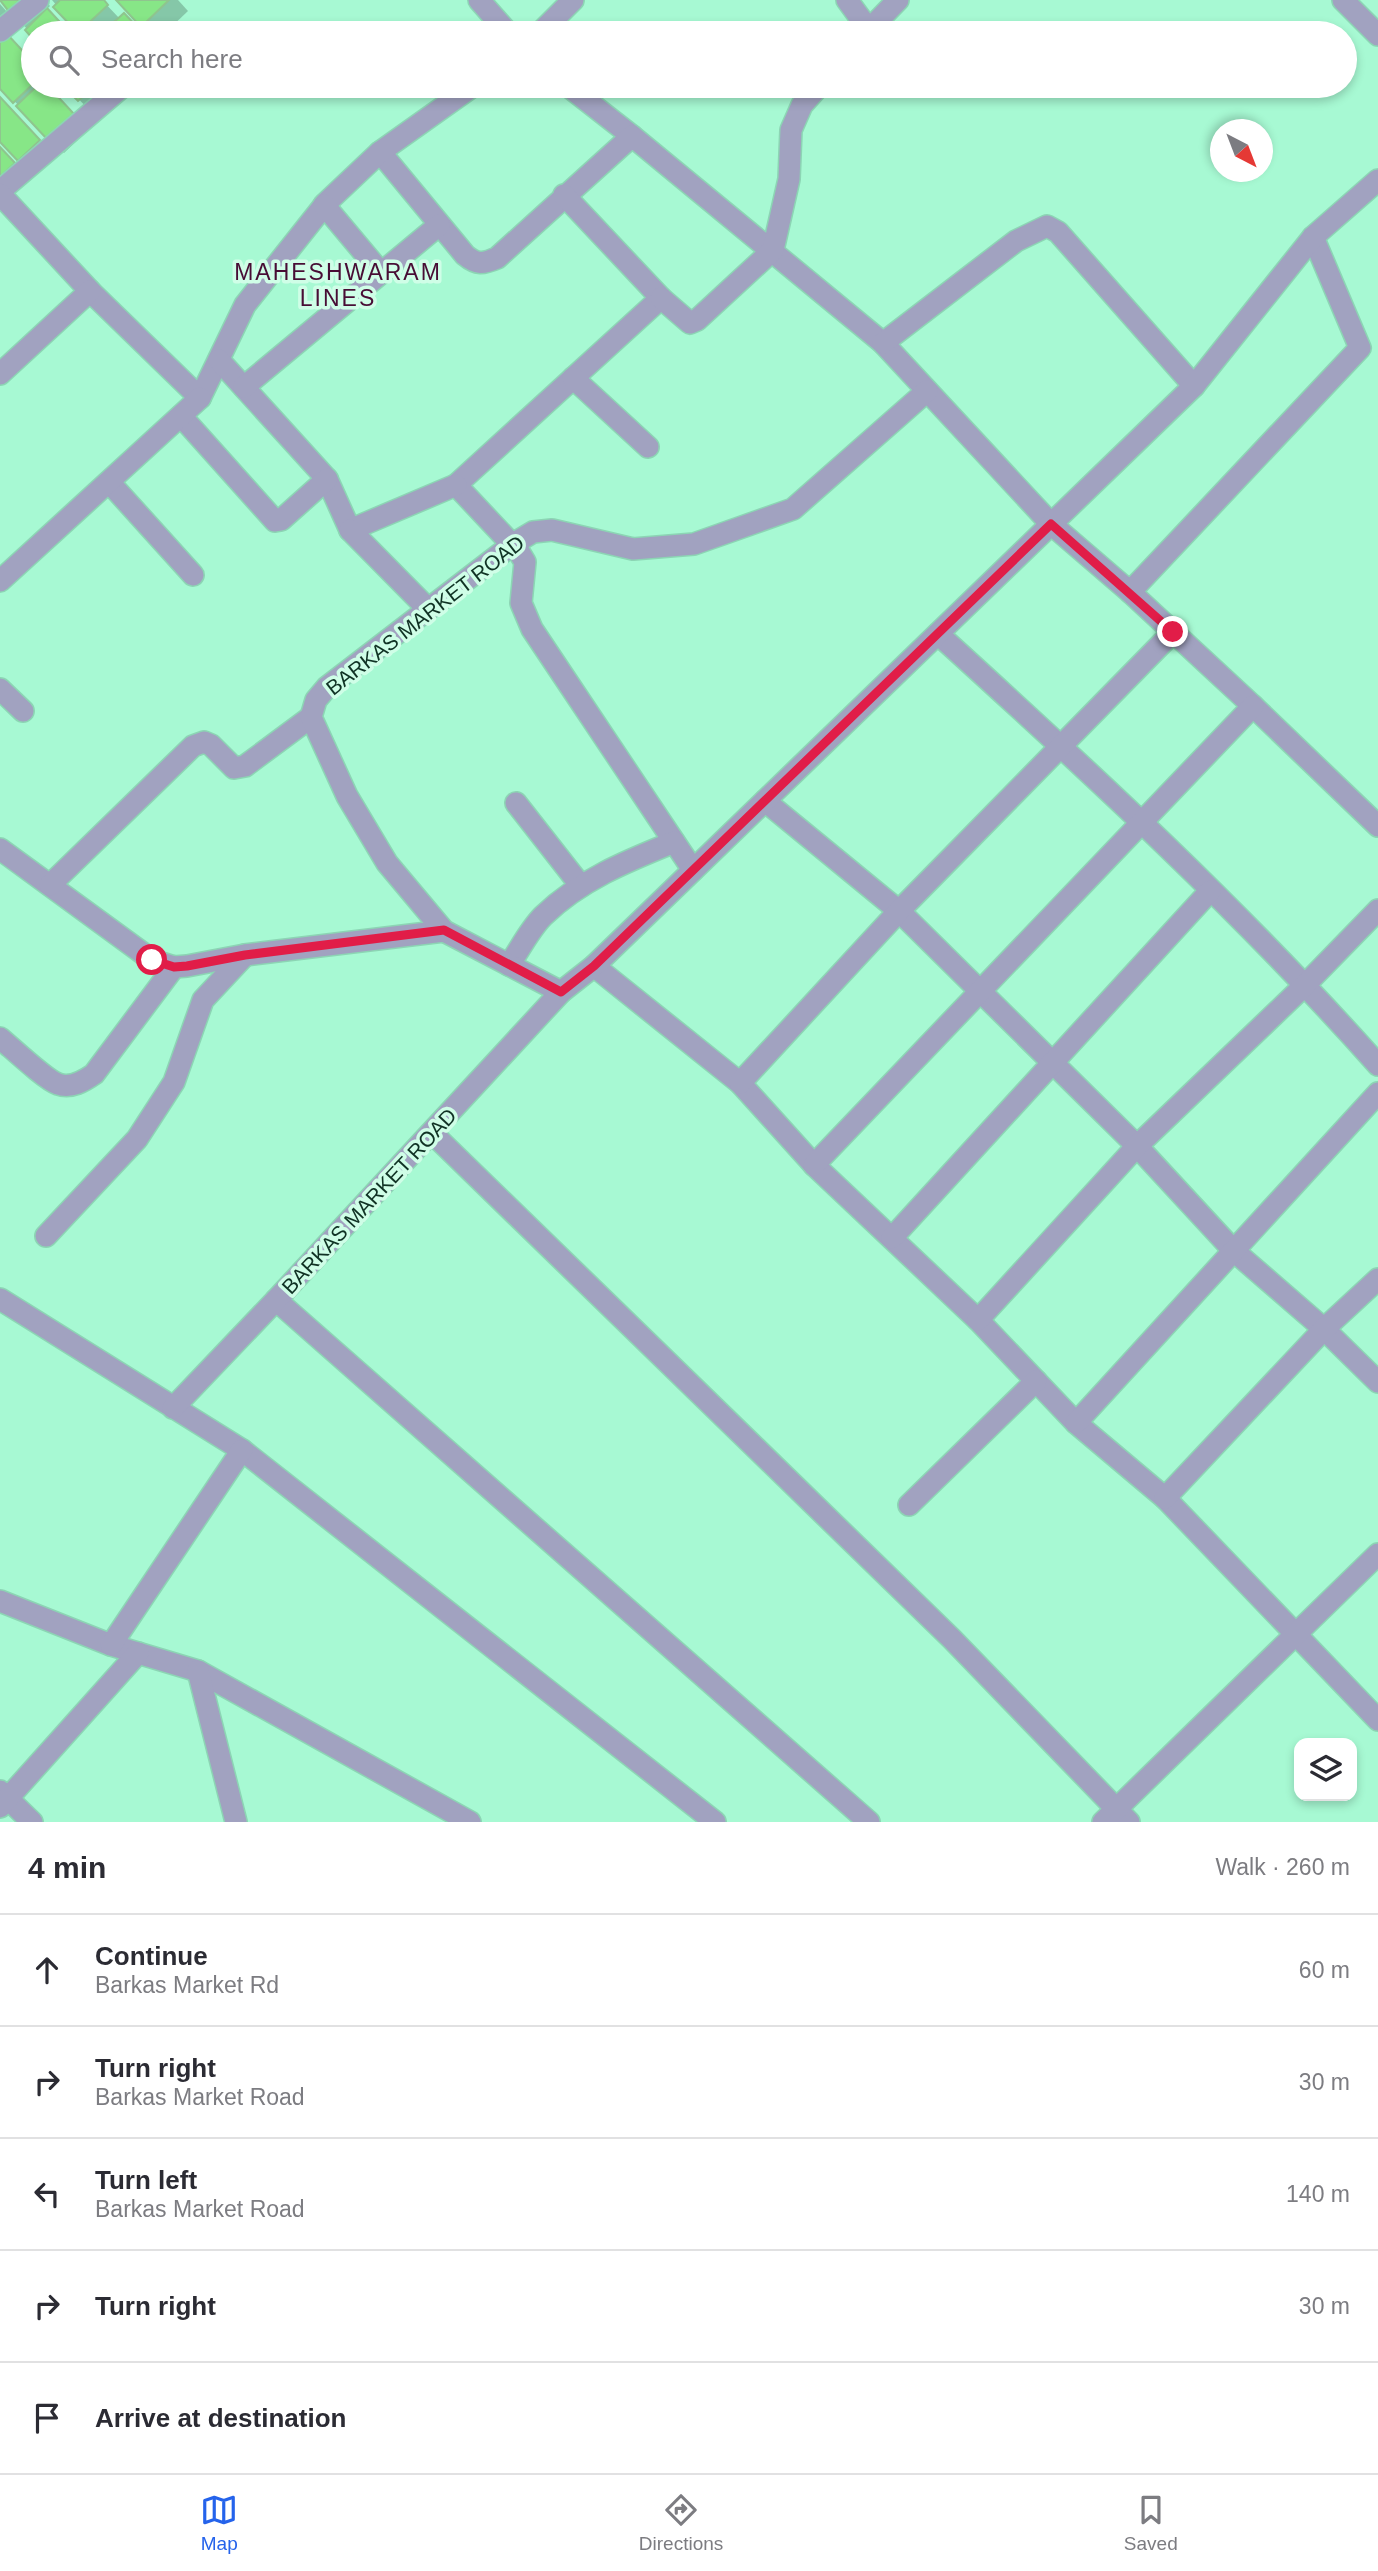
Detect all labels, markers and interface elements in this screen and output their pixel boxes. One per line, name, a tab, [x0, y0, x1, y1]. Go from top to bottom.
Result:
search box	[21, 21, 1357, 98]
icon: search	[45, 41, 83, 79]
text: Search here	[101, 44, 243, 74]
north arrow	[1210, 119, 1273, 182]
district label: MAHESHWARAM LINES	[234, 259, 442, 311]
street label: BARKAS MARKET ROAD	[322, 531, 528, 699]
route end	[1157, 616, 1188, 647]
route start	[136, 944, 167, 975]
street label: BARKAS MARKET ROAD	[277, 1104, 461, 1298]
map controls	[1294, 1738, 1357, 1801]
button: layers	[1294, 1738, 1357, 1801]
text: 4 min	[28, 1851, 106, 1884]
text: Walk · 260 m	[1215, 1854, 1350, 1880]
text: Continue	[95, 1941, 208, 1971]
icon: ahead	[28, 1951, 66, 1989]
text: 60 m	[1299, 1957, 1350, 1983]
text: Barkas Market Rd	[95, 1972, 279, 1998]
text: Turn right	[95, 2053, 216, 2083]
icon: right	[28, 2063, 66, 2101]
text: 30 m	[1299, 2069, 1350, 2095]
text: Barkas Market Road	[95, 2084, 305, 2110]
text: Turn left	[95, 2165, 197, 2195]
icon: left	[28, 2175, 66, 2213]
text: 140 m	[1286, 2181, 1350, 2207]
text: Barkas Market Road	[95, 2196, 305, 2222]
icon: right	[28, 2287, 66, 2325]
text: Turn right	[95, 2291, 216, 2321]
text: 30 m	[1299, 2293, 1350, 2319]
icon: arrive	[28, 2399, 66, 2437]
text: Arrive at destination	[95, 2403, 346, 2433]
tab: Map	[200, 2491, 238, 2555]
tab: Directions	[639, 2491, 723, 2555]
tab: Saved	[1124, 2491, 1178, 2555]

